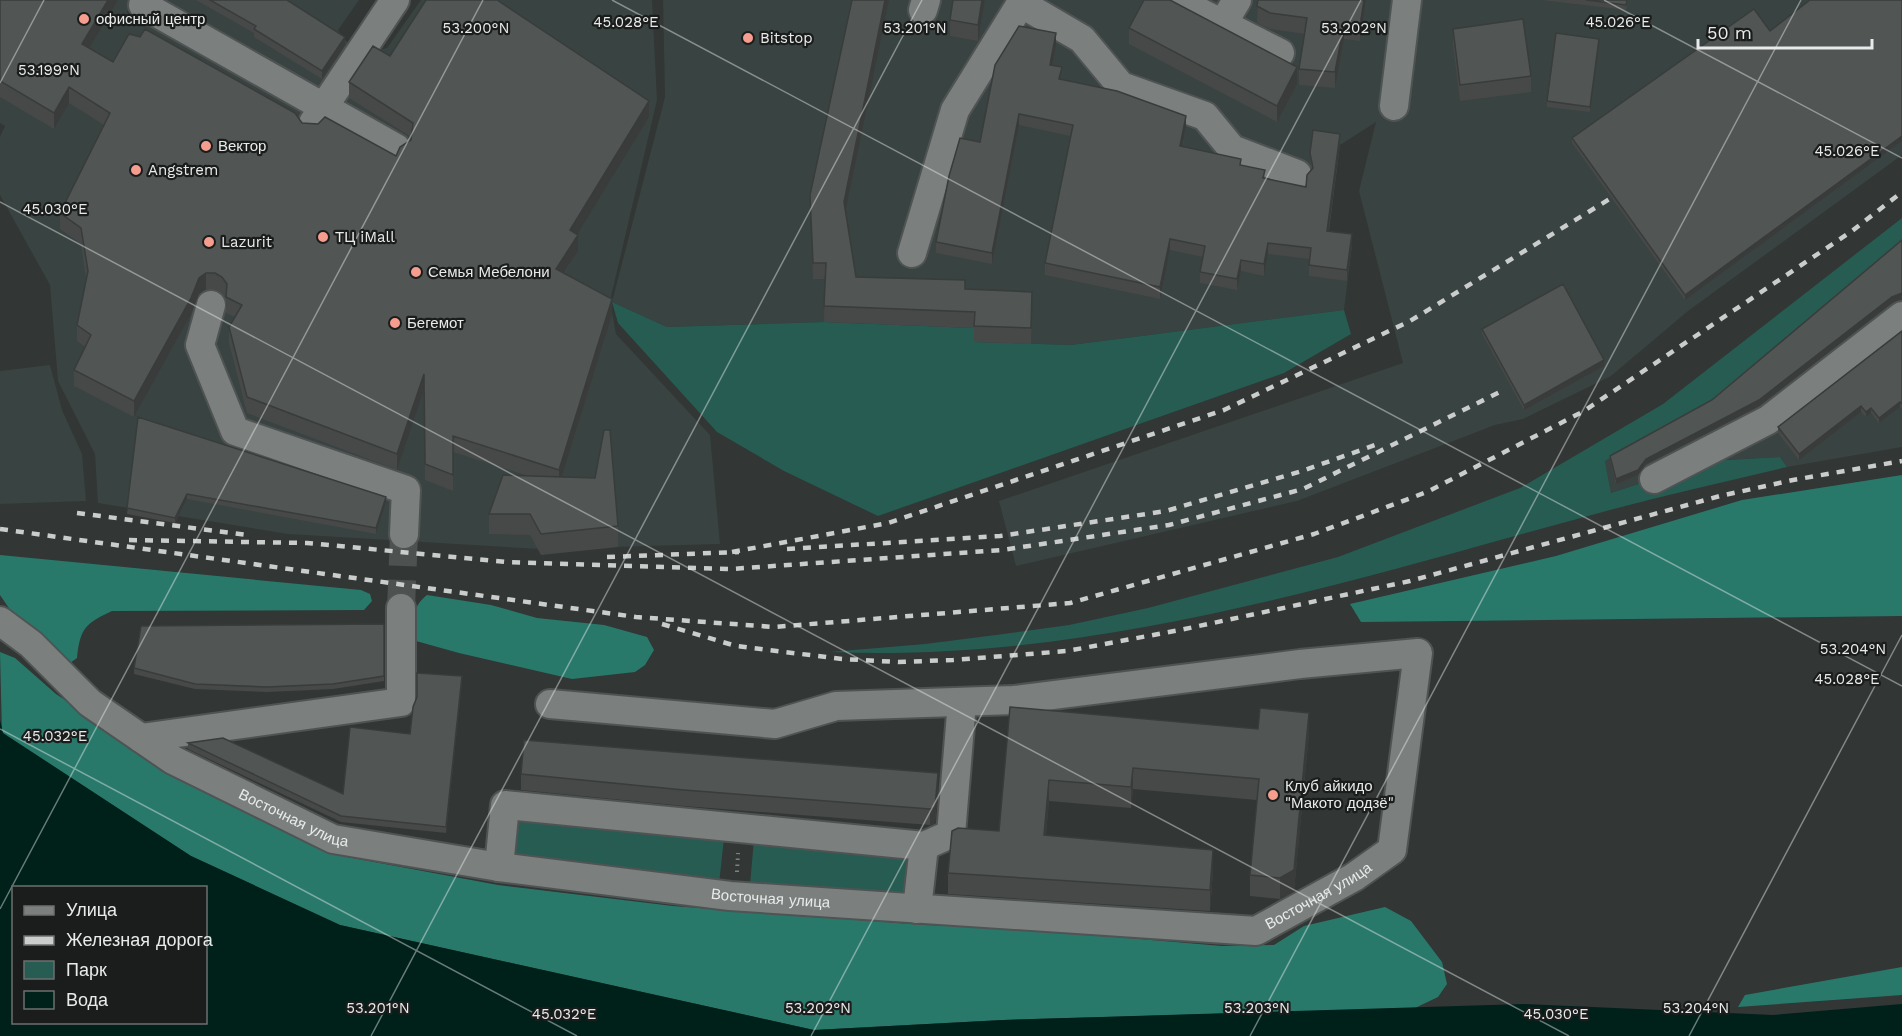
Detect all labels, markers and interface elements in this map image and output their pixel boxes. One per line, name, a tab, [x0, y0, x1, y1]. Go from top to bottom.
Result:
place label: офисный центр	[96, 10, 205, 28]
marker: офисный центр	[77, 12, 91, 26]
scale bar	[1698, 12, 1872, 50]
text: 45.028°E	[593, 13, 659, 31]
text: 45.026°E	[1585, 13, 1651, 31]
text: 53.200°N	[443, 19, 509, 37]
text: 53.201°N	[883, 19, 947, 37]
text: 53.202°N	[1321, 19, 1387, 37]
text: 50 m	[1707, 22, 1752, 43]
place label: Bitstop	[760, 29, 813, 47]
marker: Bitstop	[741, 31, 755, 45]
text: 53.199°N	[18, 61, 80, 79]
place label: Вектор	[218, 137, 266, 155]
marker: Вектор	[199, 139, 213, 153]
text: 45.026°E	[1814, 142, 1880, 160]
place label: Angstrem	[148, 161, 218, 179]
marker: Angstrem	[129, 163, 143, 177]
text: 45.030°E	[22, 200, 88, 218]
place label: ТЦ iMall	[335, 228, 395, 246]
marker: ТЦ iMall	[316, 230, 330, 244]
place label: Lazurit	[221, 233, 273, 251]
marker: Lazurit	[202, 235, 216, 249]
place label: Семья Мебелони	[428, 263, 550, 281]
marker: Семья Мебелони	[409, 265, 423, 279]
place label: Бегемот	[407, 314, 464, 332]
marker: Бегемот	[388, 316, 402, 330]
text: 53.204°N	[1820, 640, 1886, 658]
text: 45.028°E	[1814, 670, 1880, 688]
text: 45.032°E	[23, 727, 87, 745]
place label: Клуб айкидо "Макото додзё"	[1285, 777, 1394, 812]
street label: Восточная улица	[236, 785, 351, 851]
marker: Клуб айкидо "Макото додзё"	[1266, 788, 1280, 802]
street label: Восточная улица	[1262, 858, 1376, 933]
street label: Восточная улица	[710, 885, 831, 912]
legend	[12, 886, 207, 1024]
text: Улица	[66, 899, 118, 920]
text: Железная дорога	[66, 929, 214, 950]
text: Парк	[66, 959, 107, 980]
text: Вода	[66, 989, 109, 1010]
text: 53.201°N	[346, 999, 410, 1017]
text: 53.202°N	[785, 999, 851, 1017]
text: 53.203°N	[1224, 999, 1290, 1017]
text: 53.204°N	[1663, 999, 1729, 1017]
text: 45.032°E	[532, 1005, 596, 1023]
text: 45.030°E	[1523, 1005, 1589, 1023]

